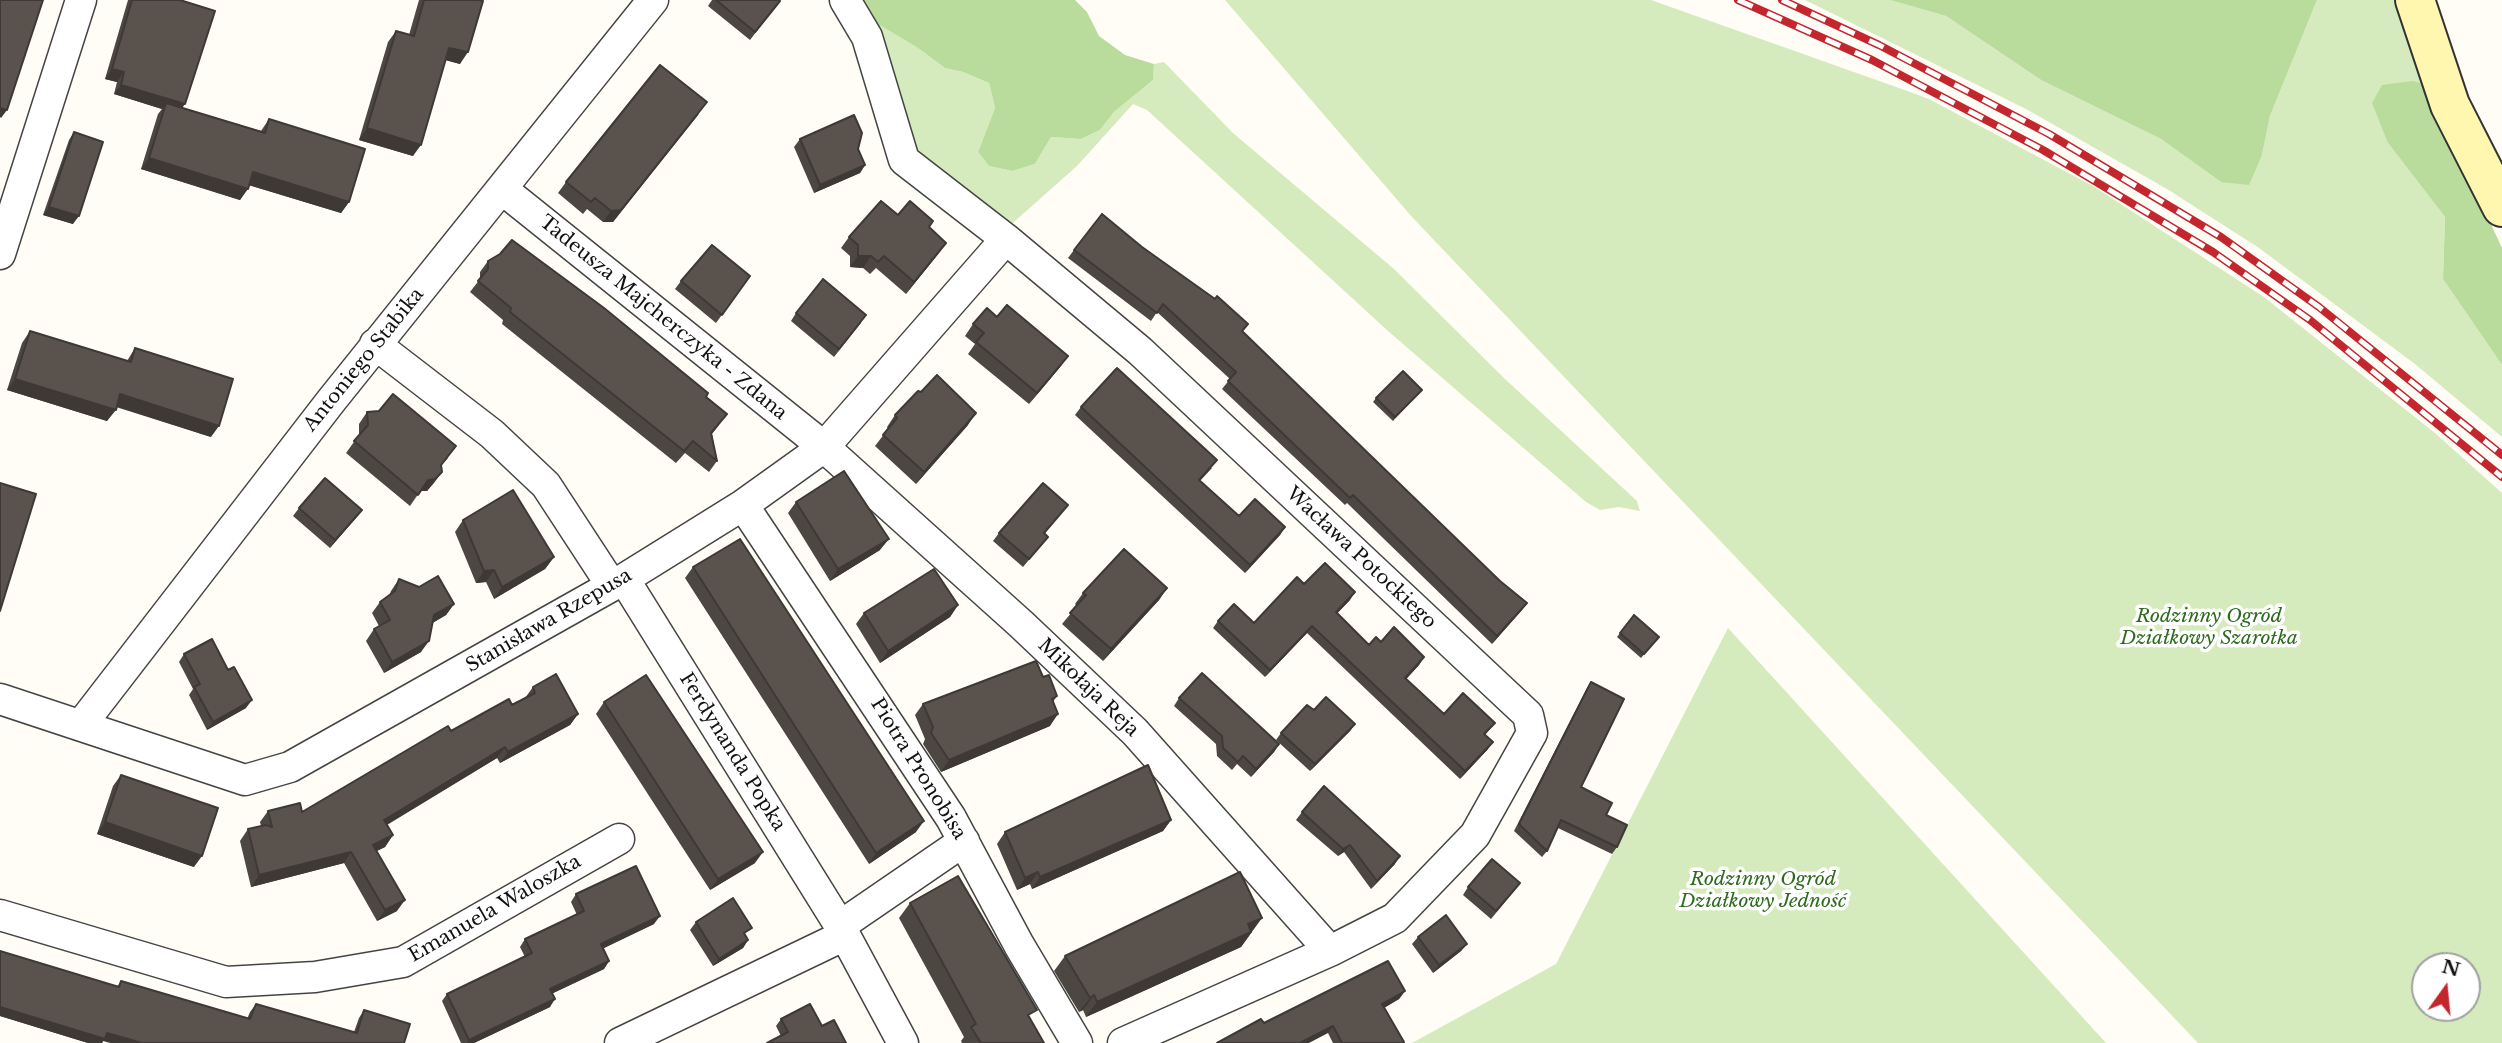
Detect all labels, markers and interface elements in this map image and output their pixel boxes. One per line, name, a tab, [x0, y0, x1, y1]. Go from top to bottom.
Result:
street label: Tadeusza Majcherczyka - Zdana	[535, 211, 791, 425]
street label: Antoniego Stabika	[299, 284, 429, 436]
street label: Wacława Potockiego	[1281, 482, 1441, 634]
street label: Stanisława Rzepusa	[462, 564, 636, 678]
park label: Rodzinny Ogród Działkowy Szarotka	[2120, 606, 2298, 650]
street label: Mikołaja Reja	[1033, 634, 1143, 742]
street label: Ferdynanda Popka	[674, 669, 790, 835]
street label: Piotra Pronobisa	[865, 694, 971, 844]
street label: Emanuela Waloszka	[405, 850, 585, 968]
park label: Rodzinny Ogród Działkowy Jedność	[1680, 869, 1846, 913]
north arrow	[2411, 952, 2481, 1022]
text: N	[2439, 955, 2463, 982]

